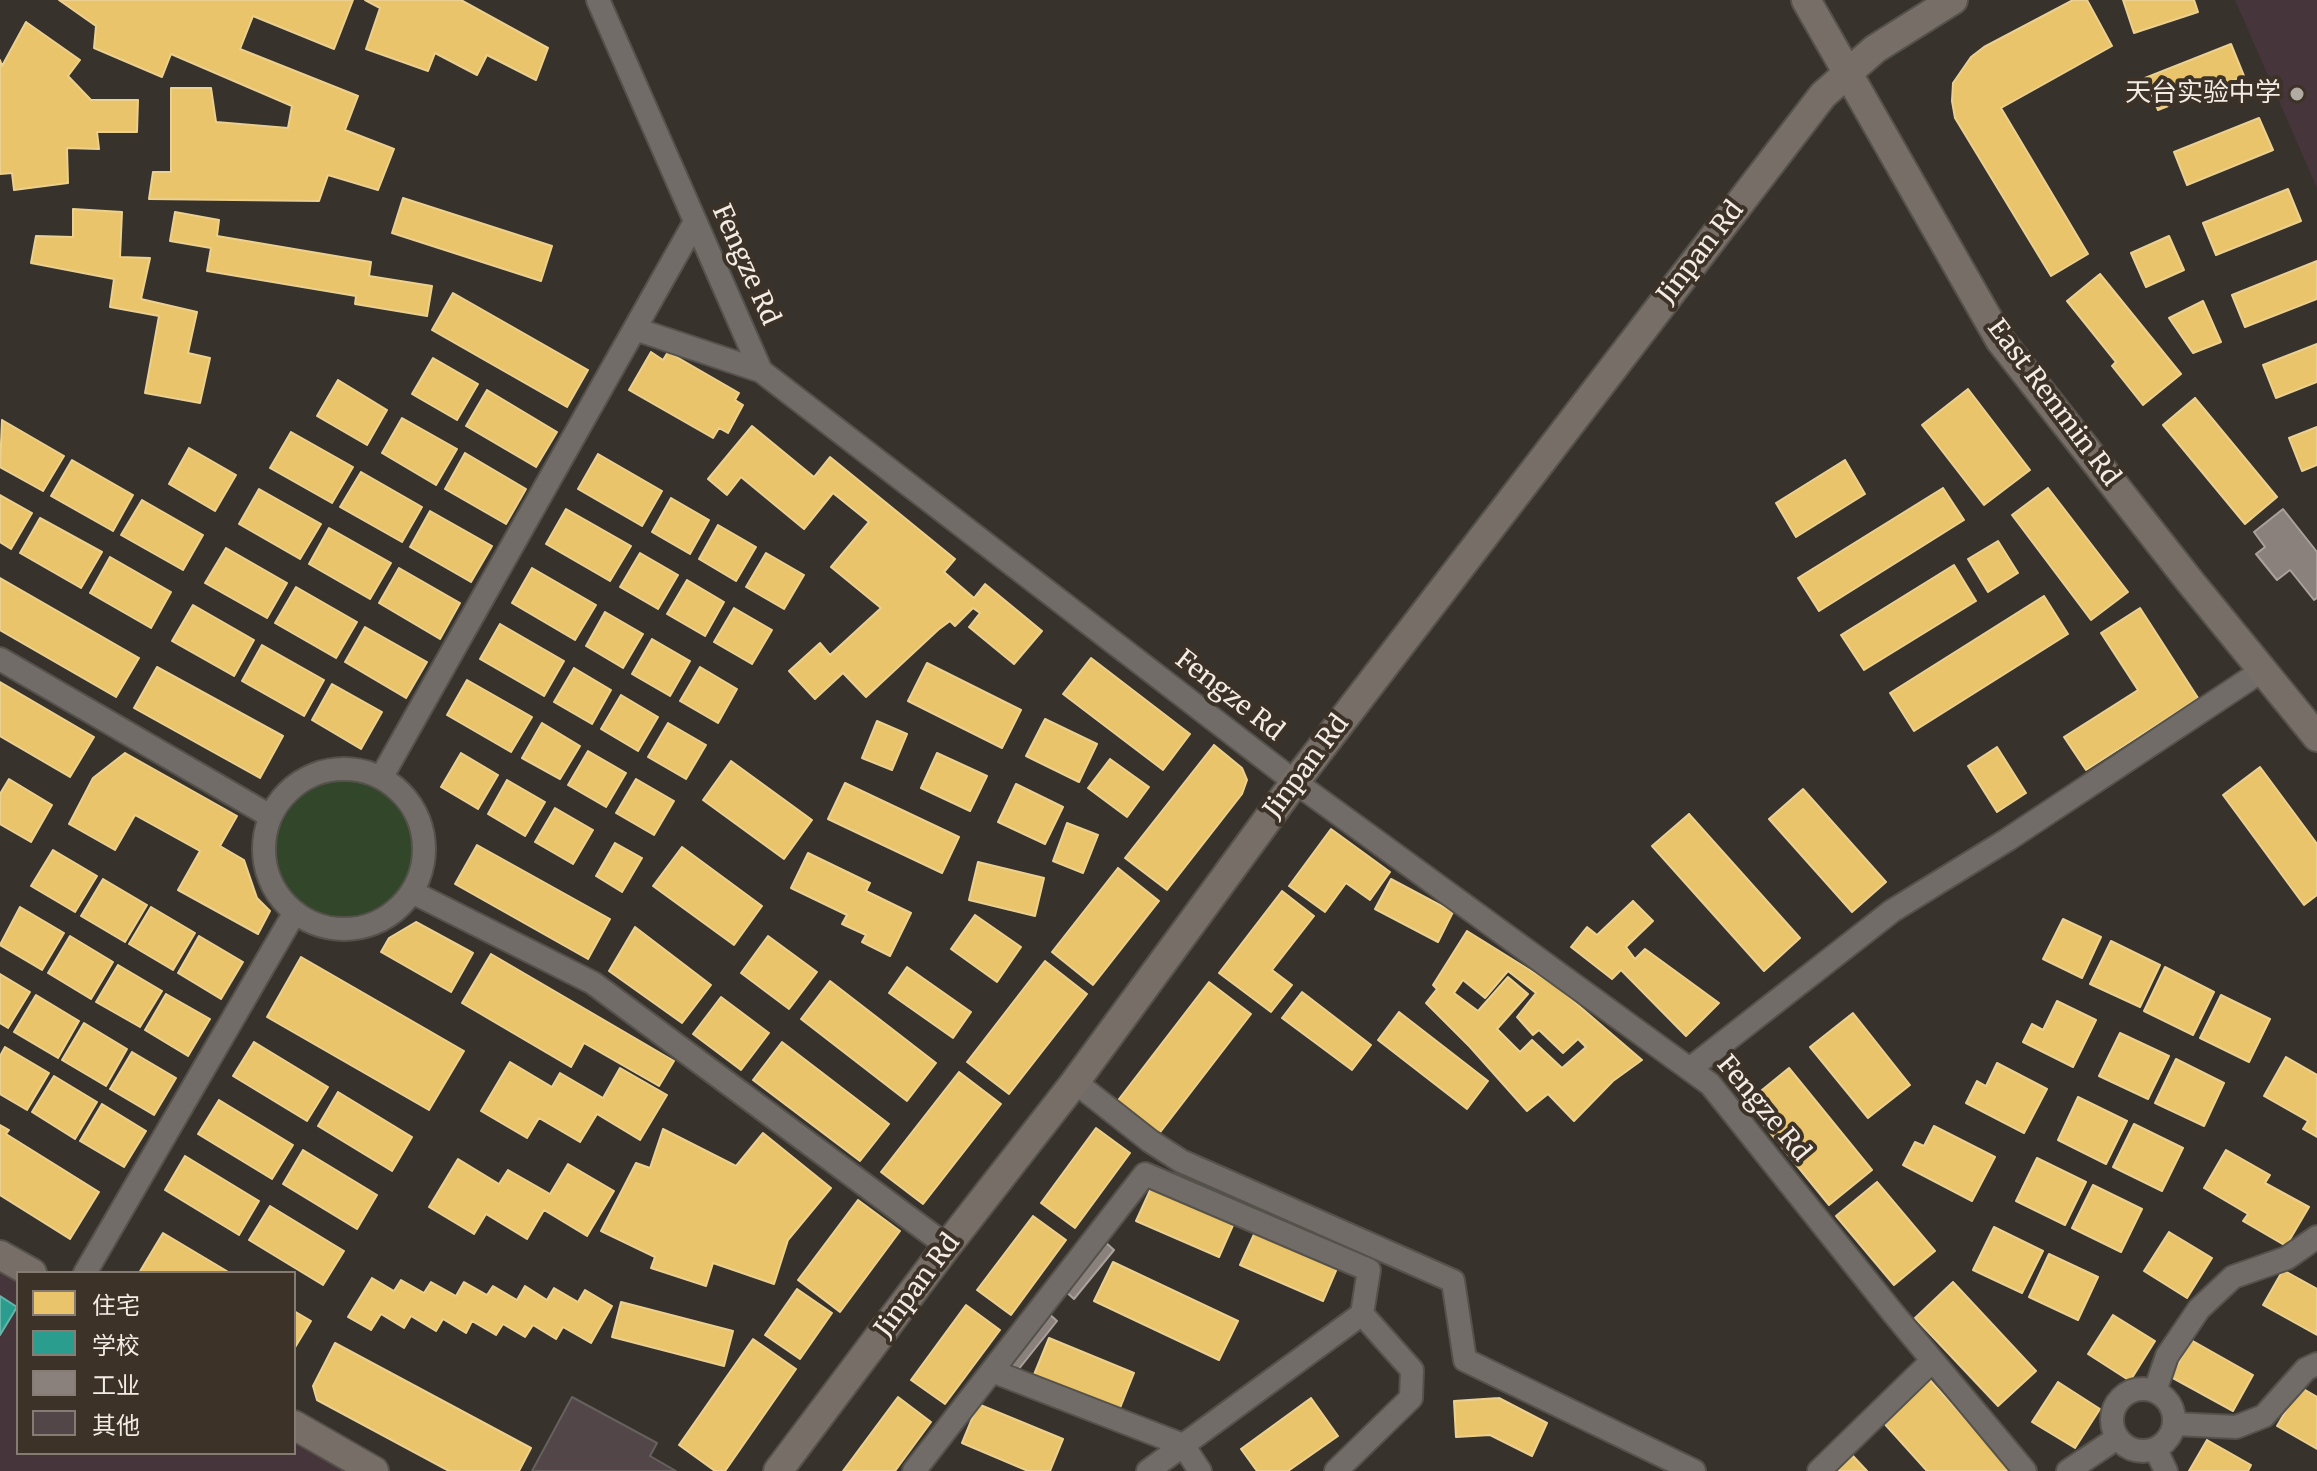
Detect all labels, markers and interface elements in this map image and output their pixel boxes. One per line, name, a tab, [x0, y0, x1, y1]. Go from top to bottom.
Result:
place label: 天台实验中学	[2125, 78, 2281, 110]
marker: 天台实验中学	[2288, 85, 2306, 103]
street label: Jinpan Rd	[1651, 196, 1751, 310]
street label: Fengze Rd	[705, 200, 785, 330]
street label: East Renmin Rd	[1980, 314, 2126, 492]
street label: Fengze Rd	[1169, 644, 1289, 748]
street label: Jinpan Rd	[1258, 709, 1356, 825]
street label: Fengze Rd	[1710, 1050, 1816, 1168]
street label: Jinpan Rd	[869, 1228, 967, 1344]
legend	[16, 1271, 296, 1455]
text: 住宅	[92, 1290, 140, 1321]
text: 学校	[92, 1330, 140, 1361]
text: 工业	[92, 1370, 140, 1401]
text: 其他	[92, 1410, 140, 1441]

